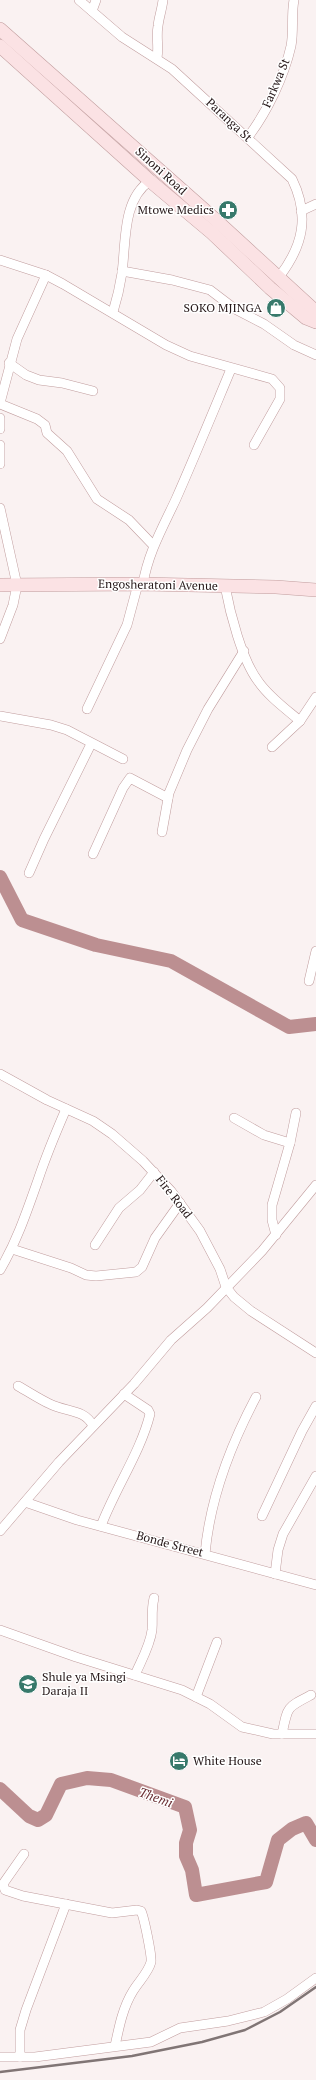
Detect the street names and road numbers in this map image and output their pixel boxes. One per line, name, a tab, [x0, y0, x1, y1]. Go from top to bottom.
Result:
street label: Farkwa St	[258, 55, 293, 110]
street label: Paranga St	[203, 95, 256, 145]
street label: Sinoni Road	[132, 144, 190, 198]
street label: Engosheratoni Avenue	[98, 576, 218, 593]
street label: Fire Road	[153, 1172, 196, 1221]
street label: Bonde Street	[135, 1527, 206, 1560]

